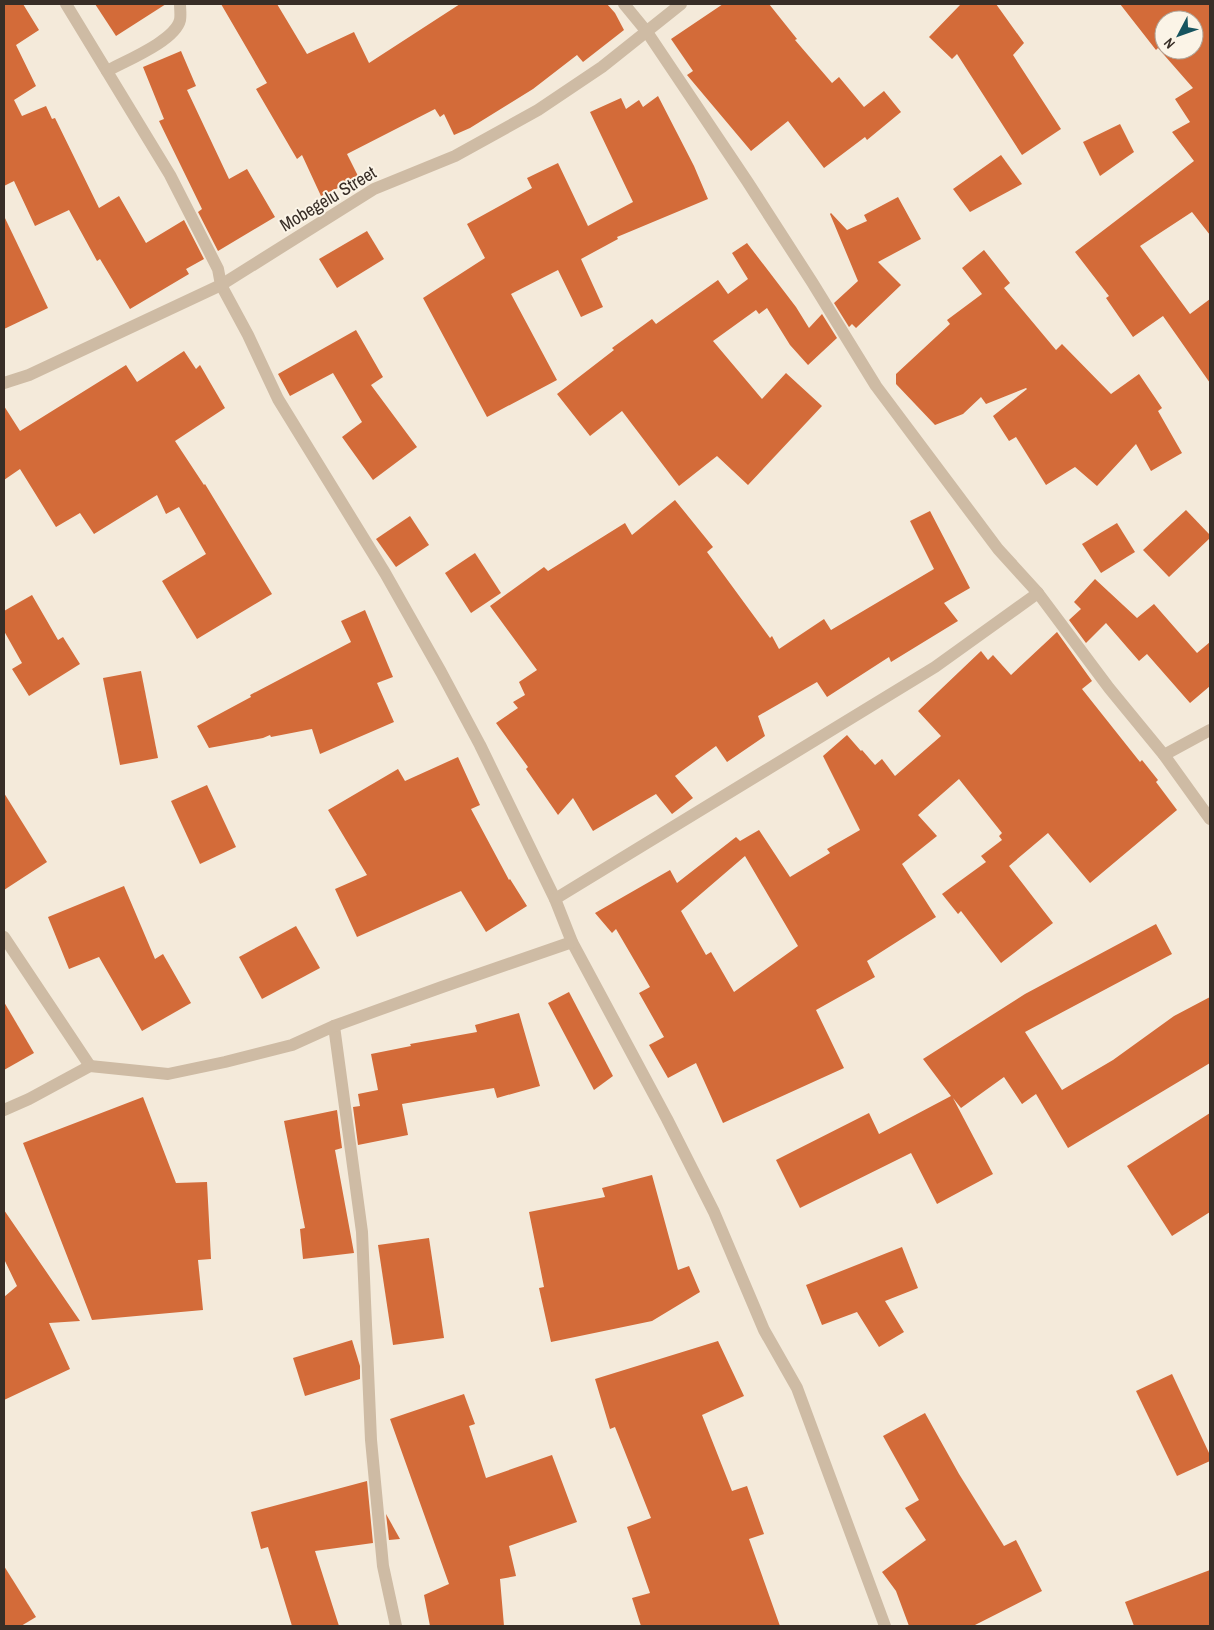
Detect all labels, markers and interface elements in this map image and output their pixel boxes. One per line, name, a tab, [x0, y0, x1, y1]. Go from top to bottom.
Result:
north arrow	[1154, 10, 1204, 60]
text: N	[1160, 34, 1179, 53]
street label: Mobegelu Street	[275, 160, 381, 237]

